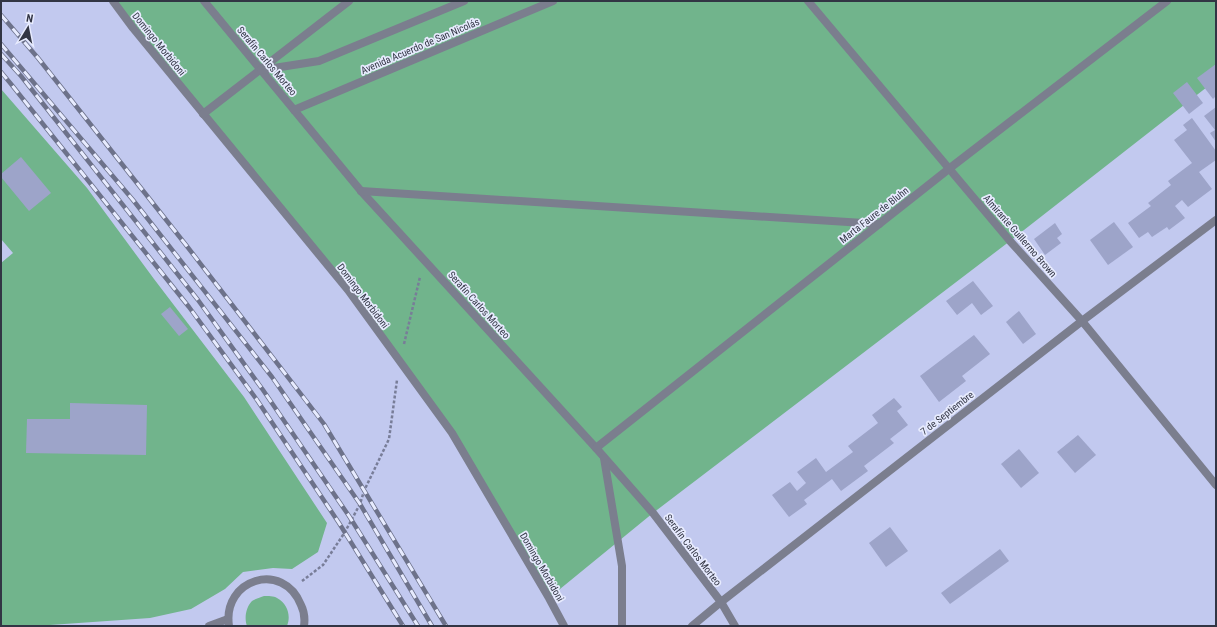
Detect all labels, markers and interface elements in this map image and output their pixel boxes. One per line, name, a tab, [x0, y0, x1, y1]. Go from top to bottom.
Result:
north arrow	[8, 8, 48, 48]
street label: Domingo Morbidoni	[130, 10, 188, 78]
text: N	[25, 12, 34, 26]
street label: Avenida Acuerdo de San Nicolás	[359, 16, 481, 76]
street label: Serafín Carlos Morteo	[235, 24, 299, 98]
street label: Marta Faure de Bluhn	[837, 185, 911, 245]
street label: Almirante Guillermo Brown	[981, 193, 1059, 279]
street label: Domingo Morbidoni	[335, 262, 391, 330]
street label: Serafín Carlos Morteo	[446, 269, 512, 341]
street label: 7 de Septiembre	[918, 389, 976, 437]
street label: Serafín Carlos Morteo	[663, 512, 723, 588]
street label: Domingo Morbidoni	[518, 531, 566, 603]

